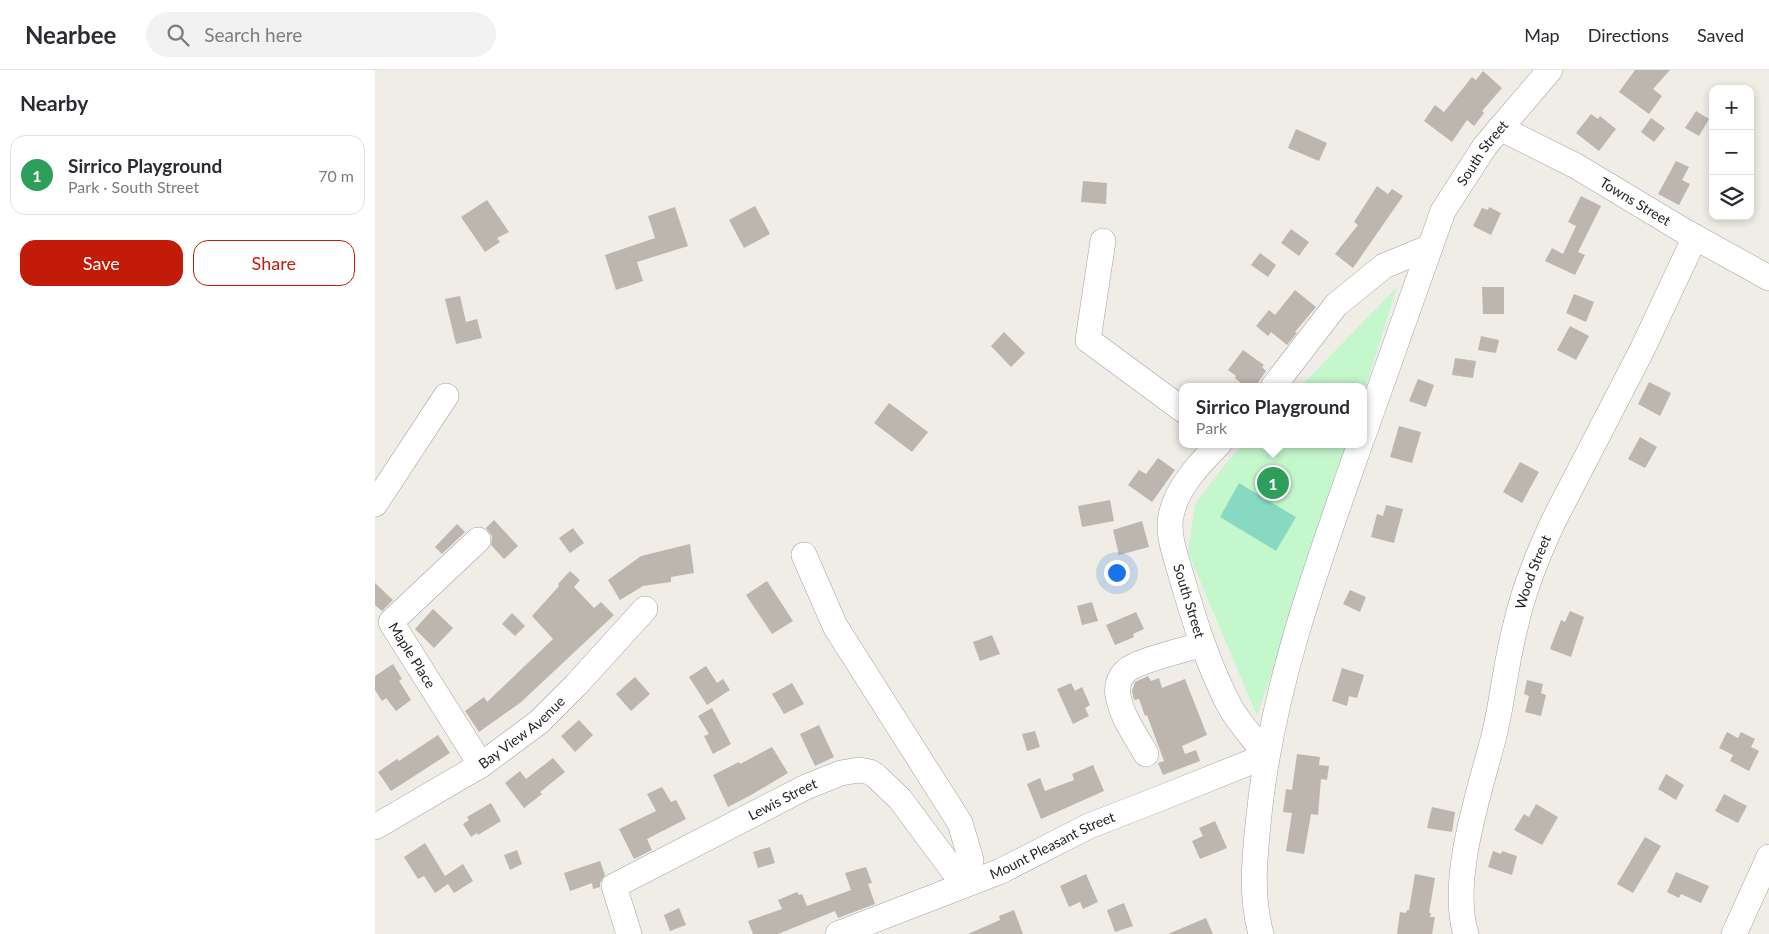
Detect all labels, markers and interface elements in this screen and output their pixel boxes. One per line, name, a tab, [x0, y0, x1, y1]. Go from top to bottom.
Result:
search box	[146, 12, 496, 57]
text: Nearbee	[25, 20, 116, 49]
icon: search	[164, 21, 192, 49]
text: Search here	[204, 23, 302, 46]
text: Map	[1524, 24, 1560, 46]
text: Directions	[1588, 24, 1669, 46]
text: Saved	[1697, 24, 1744, 46]
map controls	[1709, 85, 1754, 220]
button: +	[1709, 85, 1754, 130]
text: Nearby	[20, 90, 88, 115]
street label: South Street	[1453, 116, 1511, 189]
button: −	[1709, 130, 1754, 175]
text: Sirrico Playground	[68, 154, 222, 177]
text: 1	[32, 166, 42, 185]
text: 70 m	[318, 166, 354, 185]
street label: Towns Street	[1597, 173, 1674, 229]
button: layers	[1709, 175, 1754, 220]
text: Park · South Street	[68, 177, 199, 196]
button: Save	[20, 240, 183, 286]
button: Share	[193, 240, 355, 286]
popup	[1179, 383, 1367, 448]
text: Sirrico Playground	[1196, 395, 1350, 418]
text: Park	[1196, 418, 1227, 437]
pin: 1	[1257, 464, 1289, 502]
street label: Wood Street	[1511, 532, 1554, 611]
your location	[1104, 560, 1130, 586]
street label: South Street	[1170, 562, 1209, 640]
street label: Maple Place	[385, 619, 439, 691]
street label: Bay View Avenue	[475, 692, 568, 772]
street label: Lewis Street	[745, 774, 819, 823]
street label: Mount Pleasant Street	[987, 808, 1117, 883]

